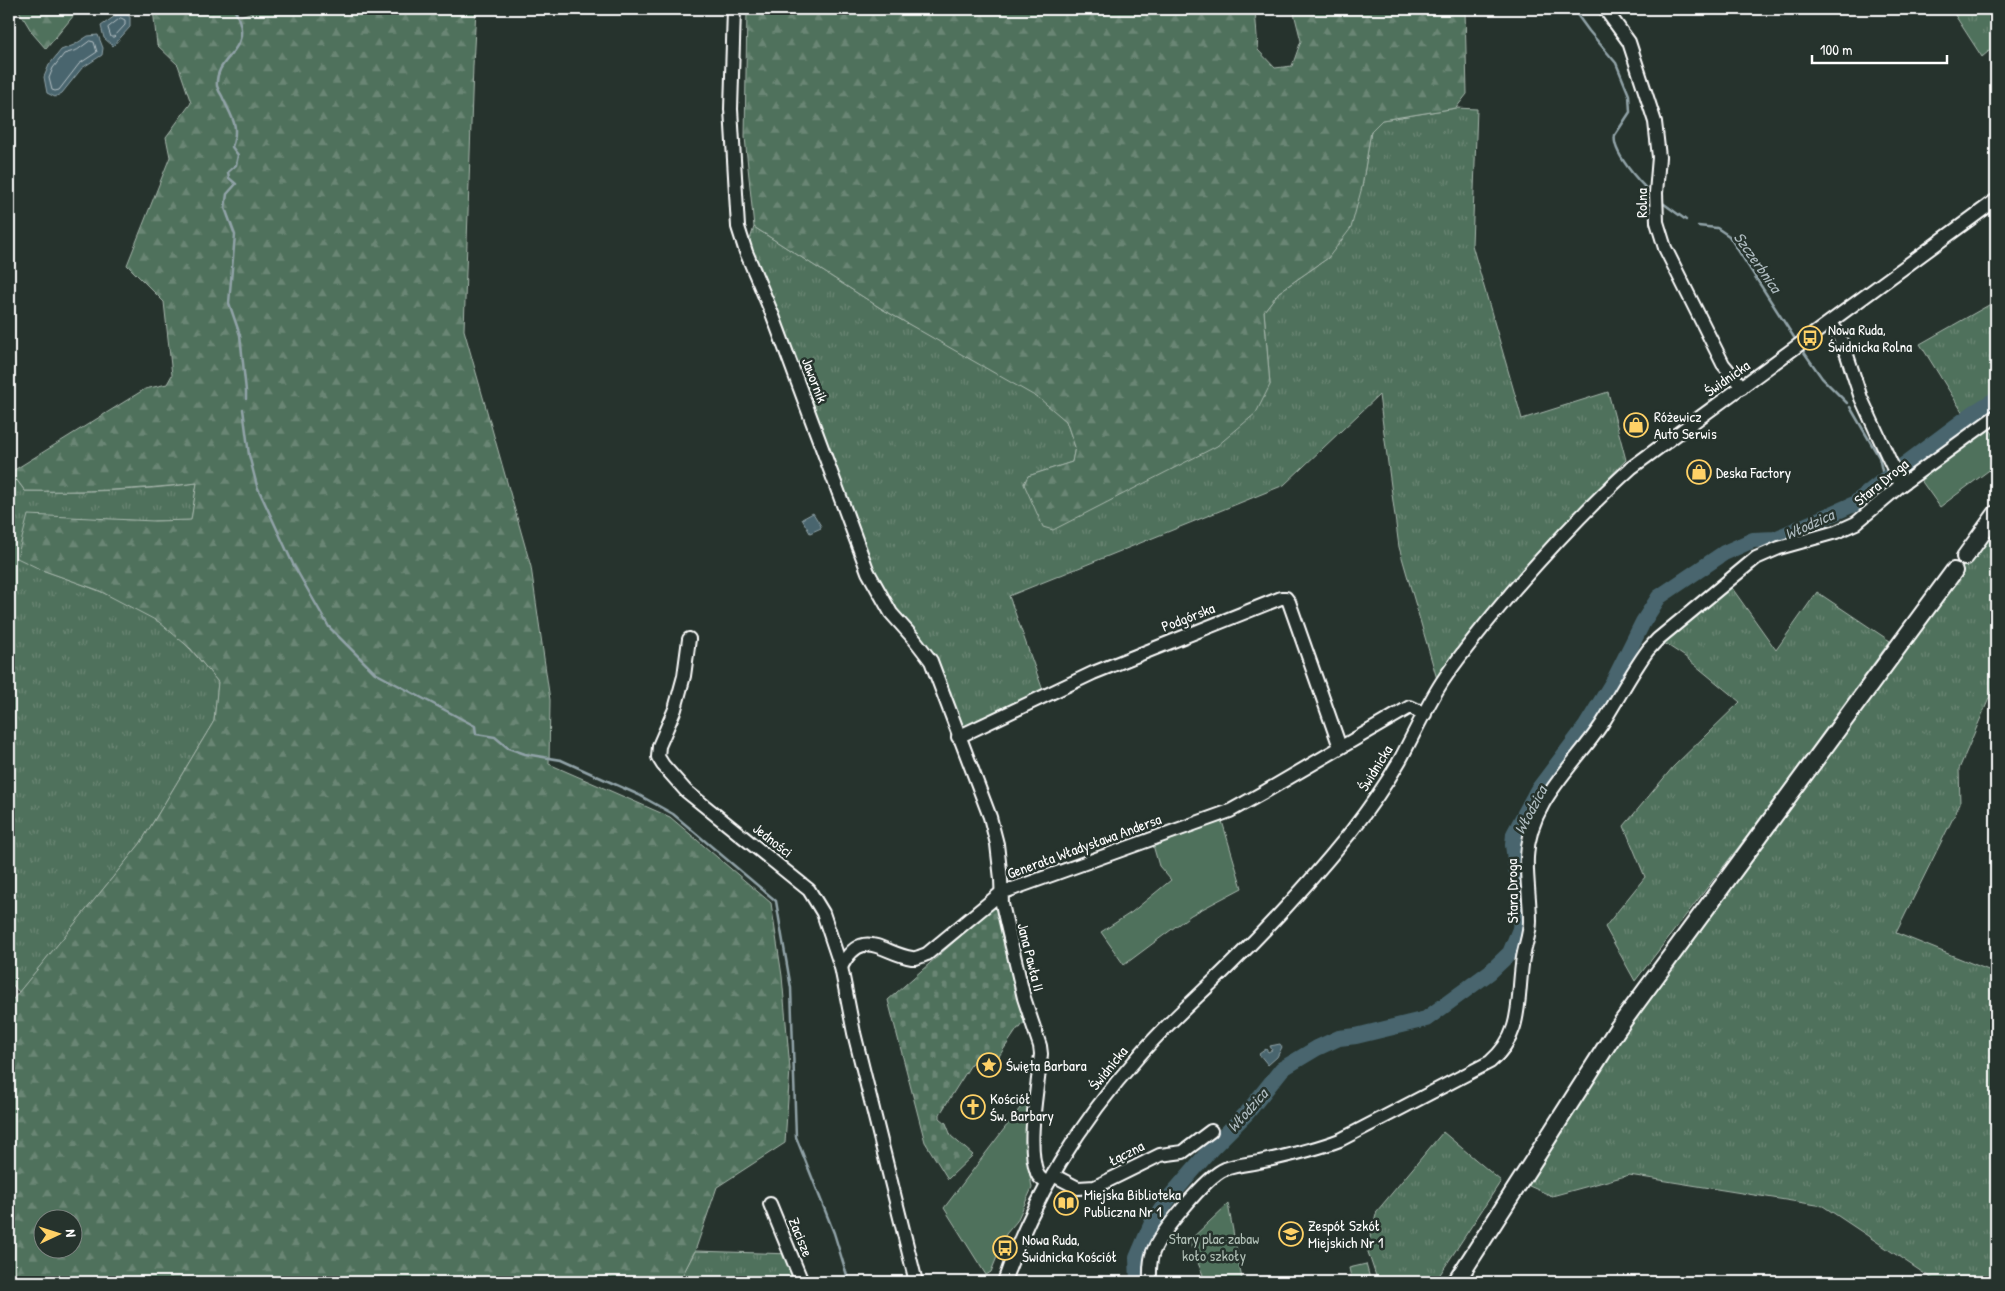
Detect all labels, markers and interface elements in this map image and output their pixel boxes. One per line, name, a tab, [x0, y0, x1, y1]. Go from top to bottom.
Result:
scale bar	[1812, 32, 1948, 64]
text: 100 m	[1820, 39, 1853, 60]
street label: Rolna	[1631, 188, 1652, 218]
water label: Szczerbnica	[1729, 227, 1788, 298]
place label: Nowa Ruda, Świdnicka Rolna	[1828, 319, 1912, 357]
bus stop icon: Nowa Ruda, Świdnicka Rolna	[1797, 325, 1823, 351]
street label: Jawornik	[797, 355, 833, 405]
street label: Świdnicka	[1700, 355, 1754, 401]
place label: Różewicz Auto Serwis	[1654, 406, 1717, 444]
shop icon: Różewicz Auto Serwis	[1623, 412, 1649, 438]
street label: Stara Droga	[1849, 453, 1913, 510]
shop icon: Deska Factory	[1686, 459, 1712, 485]
place label: Deska Factory	[1716, 462, 1791, 483]
water label: Włodzica	[1781, 503, 1839, 545]
street label: Podgórska	[1158, 597, 1218, 637]
street label: Świdnicka	[1353, 741, 1398, 795]
water label: Włodzica	[1508, 781, 1553, 838]
street label: Generała Władysława Andersa	[1004, 808, 1164, 884]
street label: Jedności	[749, 818, 797, 862]
street label: Stara Droga	[1501, 858, 1523, 923]
street label: Jana Pawła II	[1012, 921, 1050, 993]
street label: Świdnicka	[1084, 1041, 1132, 1094]
place icon: Święta Barbara	[976, 1052, 1002, 1078]
place label: Święta Barbara	[1006, 1055, 1087, 1076]
water label: Włodzica	[1222, 1082, 1274, 1137]
place label: Kościół Św. Barbary	[990, 1088, 1054, 1126]
church icon: Kościół Św. Barbary	[960, 1094, 986, 1120]
street label: Łączna	[1105, 1135, 1148, 1171]
place label: Miejska Biblioteka Publiczna Nr 1	[1084, 1184, 1181, 1222]
library icon: Miejska Biblioteka Publiczna Nr 1	[1053, 1190, 1079, 1216]
north arrow	[32, 1208, 82, 1258]
street label: Zacisze	[784, 1214, 818, 1260]
place label: Zespół Szkół Miejskich Nr 1	[1308, 1215, 1383, 1253]
school or university icon: Zespół Szkół Miejskich Nr 1	[1278, 1221, 1304, 1247]
park label: Stary plac zabaw koło szkoły	[1169, 1228, 1259, 1266]
text: N	[62, 1229, 81, 1238]
place label: Nowa Ruda, Świdnicka Kościół	[1022, 1229, 1117, 1267]
bus stop icon: Nowa Ruda, Świdnicka Kościół	[992, 1235, 1018, 1261]

